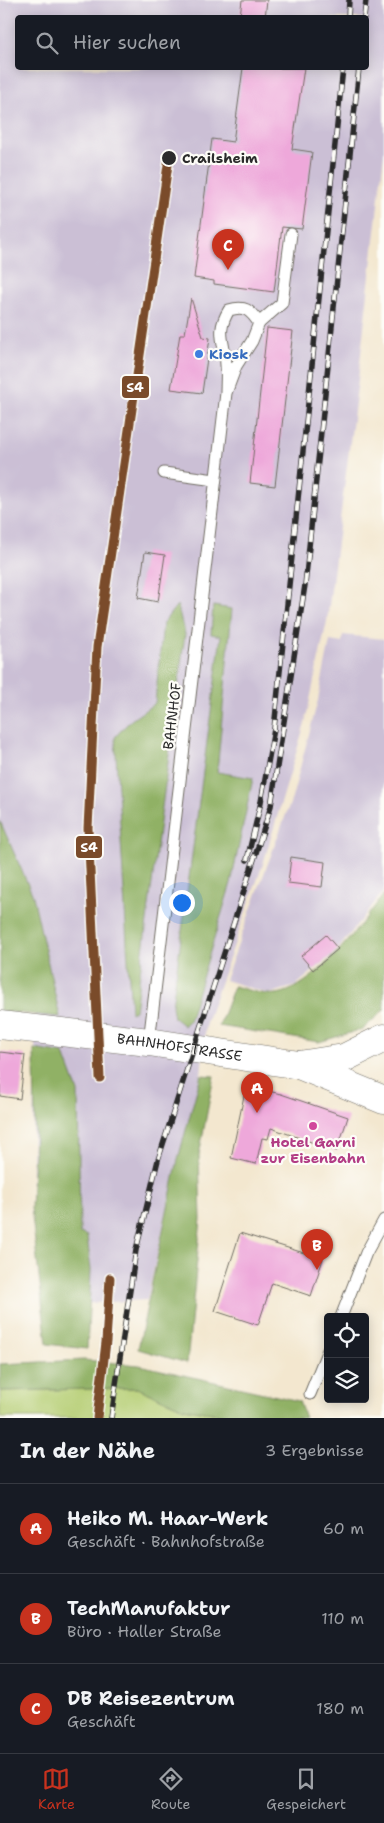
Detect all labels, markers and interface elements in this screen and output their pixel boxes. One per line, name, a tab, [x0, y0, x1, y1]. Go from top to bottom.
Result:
search box	[15, 15, 369, 70]
icon: search	[33, 29, 61, 57]
text: Hier suchen	[73, 30, 181, 55]
marker: Crailsheim	[160, 149, 178, 167]
place label: Crailsheim	[182, 149, 258, 167]
pin: C	[212, 229, 244, 270]
place label: Kiosk	[209, 345, 248, 363]
marker: Kiosk	[193, 348, 205, 360]
line badge: S4	[121, 375, 150, 399]
text: S4	[126, 378, 144, 396]
street label: BAHNHOF	[159, 681, 185, 751]
line badge: S4	[75, 835, 103, 859]
text: S4	[80, 838, 98, 856]
your location	[169, 890, 195, 916]
street label: BAHNHOFSTRASSE	[116, 1029, 244, 1065]
pin: A	[241, 1072, 273, 1113]
marker: Hotel Garni zur Eisenbahn	[307, 1120, 319, 1132]
place label: Hotel Garni zur Eisenbahn	[261, 1133, 365, 1167]
pin: B	[301, 1229, 333, 1270]
map controls	[324, 1313, 369, 1403]
button: locate	[324, 1313, 369, 1358]
button: layers	[324, 1358, 369, 1403]
text: In der Nähe	[20, 1437, 155, 1465]
text: 3 Ergebnisse	[265, 1440, 364, 1461]
text: Heiko M. Haar-Werk	[67, 1506, 268, 1531]
text: A	[30, 1518, 42, 1539]
text: 60 m	[323, 1518, 364, 1539]
text: Geschäft · Bahnhofstraße	[67, 1531, 265, 1552]
text: TechManufaktur	[67, 1596, 230, 1621]
text: B	[31, 1608, 41, 1629]
text: 110 m	[321, 1608, 364, 1629]
text: Büro · Haller Straße	[67, 1621, 222, 1642]
text: DB Reisezentrum	[67, 1686, 235, 1711]
text: C	[31, 1698, 41, 1719]
text: 180 m	[316, 1698, 364, 1719]
text: Geschäft	[67, 1711, 136, 1732]
tab: Karte	[38, 1765, 75, 1813]
tab: Route	[151, 1765, 190, 1813]
tab: Gespeichert	[266, 1765, 346, 1813]

